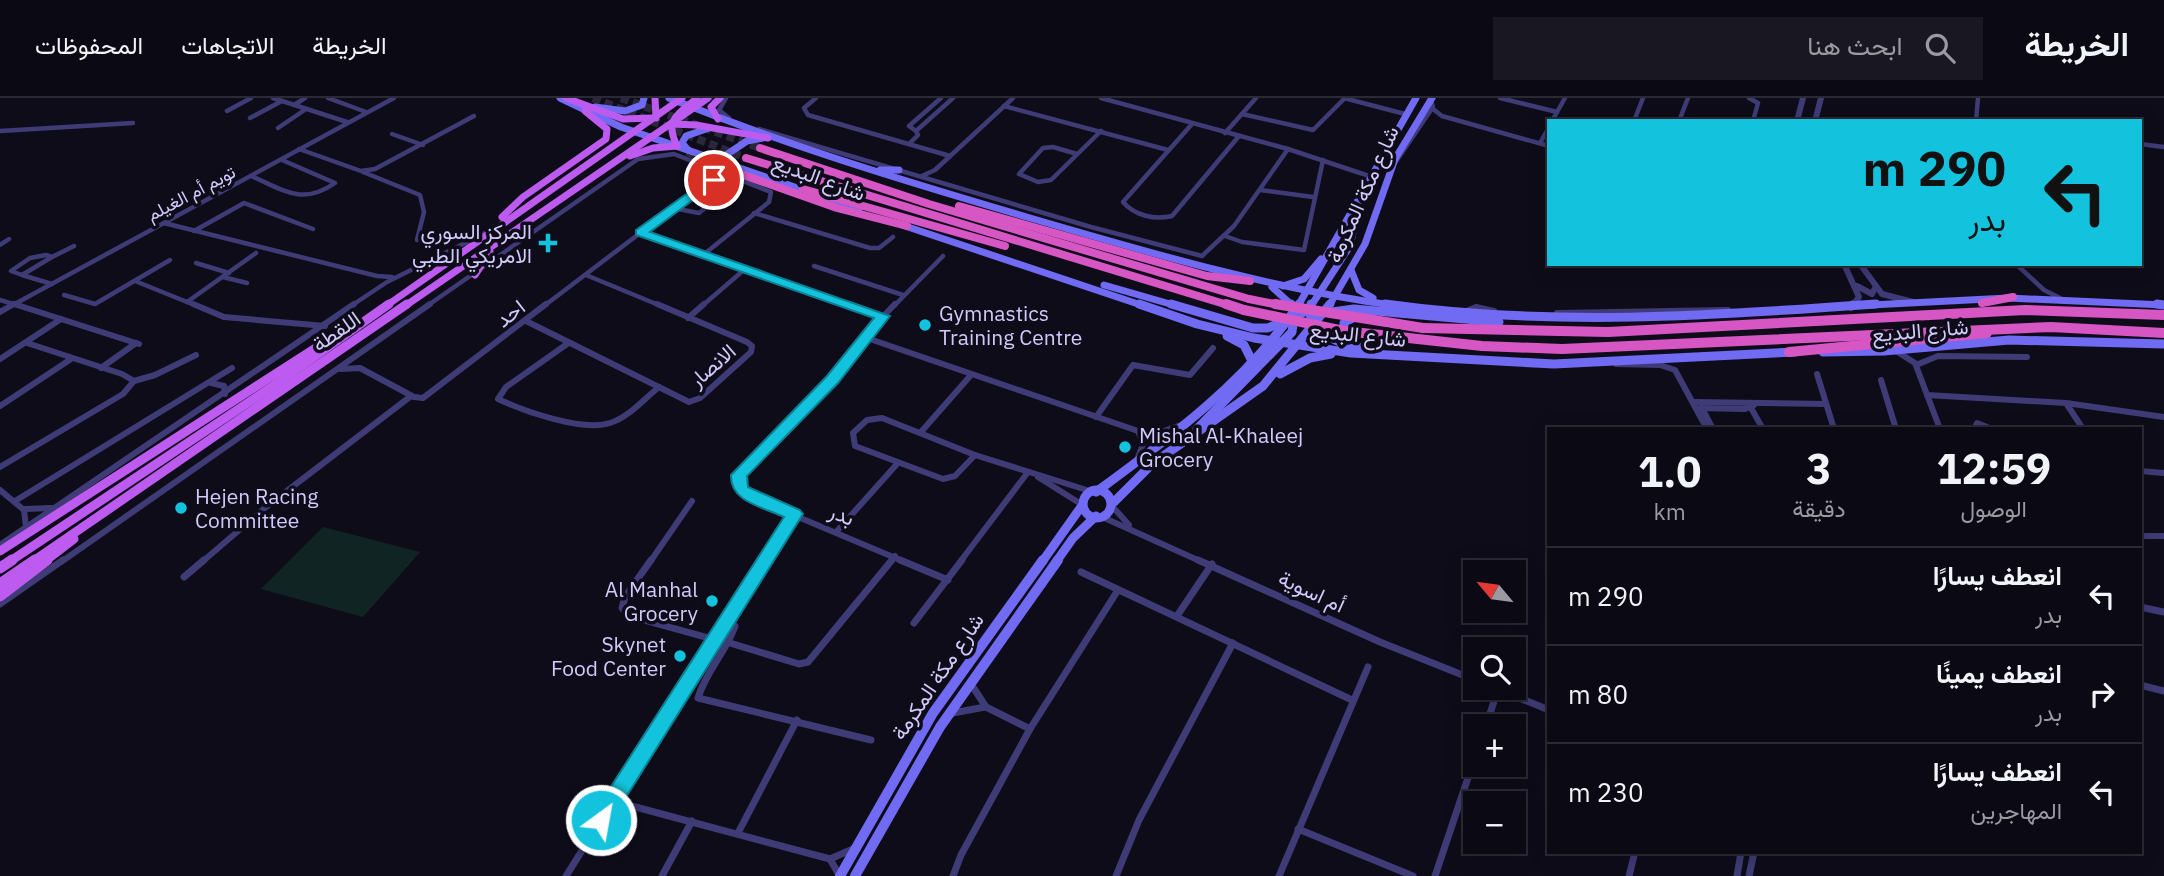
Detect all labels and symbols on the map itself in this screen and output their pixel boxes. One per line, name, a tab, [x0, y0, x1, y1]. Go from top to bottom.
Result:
street label: شارع مكة المكرمة	[1319, 121, 1406, 267]
street label: شارع البديع	[768, 147, 869, 208]
pin	[684, 150, 744, 210]
street label: تويم أم الغيلم	[143, 160, 240, 227]
place label: المركز السوري الامريكي الطبي	[412, 217, 532, 273]
marker: المركز السوري الامريكي الطبي	[538, 233, 558, 253]
street label: احد	[490, 293, 530, 333]
place label: Gymnastics Training Centre	[939, 299, 1082, 351]
street label: اللقطة	[306, 304, 366, 358]
street label: شارع البديع	[1871, 312, 1970, 349]
street label: شارع البديع	[1308, 315, 1408, 354]
marker: Gymnastics Training Centre	[917, 317, 933, 333]
street label: الانصار	[682, 337, 741, 394]
place label: Mishal Al-Khaleej Grocery	[1139, 421, 1303, 473]
marker: Mishal Al-Khaleej Grocery	[1117, 439, 1133, 455]
place label: Hejen Racing Committee	[195, 482, 318, 534]
street label: بدر	[824, 496, 859, 532]
marker: Hejen Racing Committee	[173, 500, 189, 516]
north arrow	[1463, 560, 1526, 623]
street label: أم اسوية	[1274, 563, 1350, 620]
place label: Al Manhal Grocery	[605, 575, 699, 627]
marker: Al Manhal Grocery	[704, 593, 720, 609]
street label: شارع مكة المكرمة	[884, 607, 991, 745]
place label: Skynet Food Center	[551, 630, 666, 682]
marker: Skynet Food Center	[672, 648, 688, 664]
position arrow	[564, 783, 638, 857]

